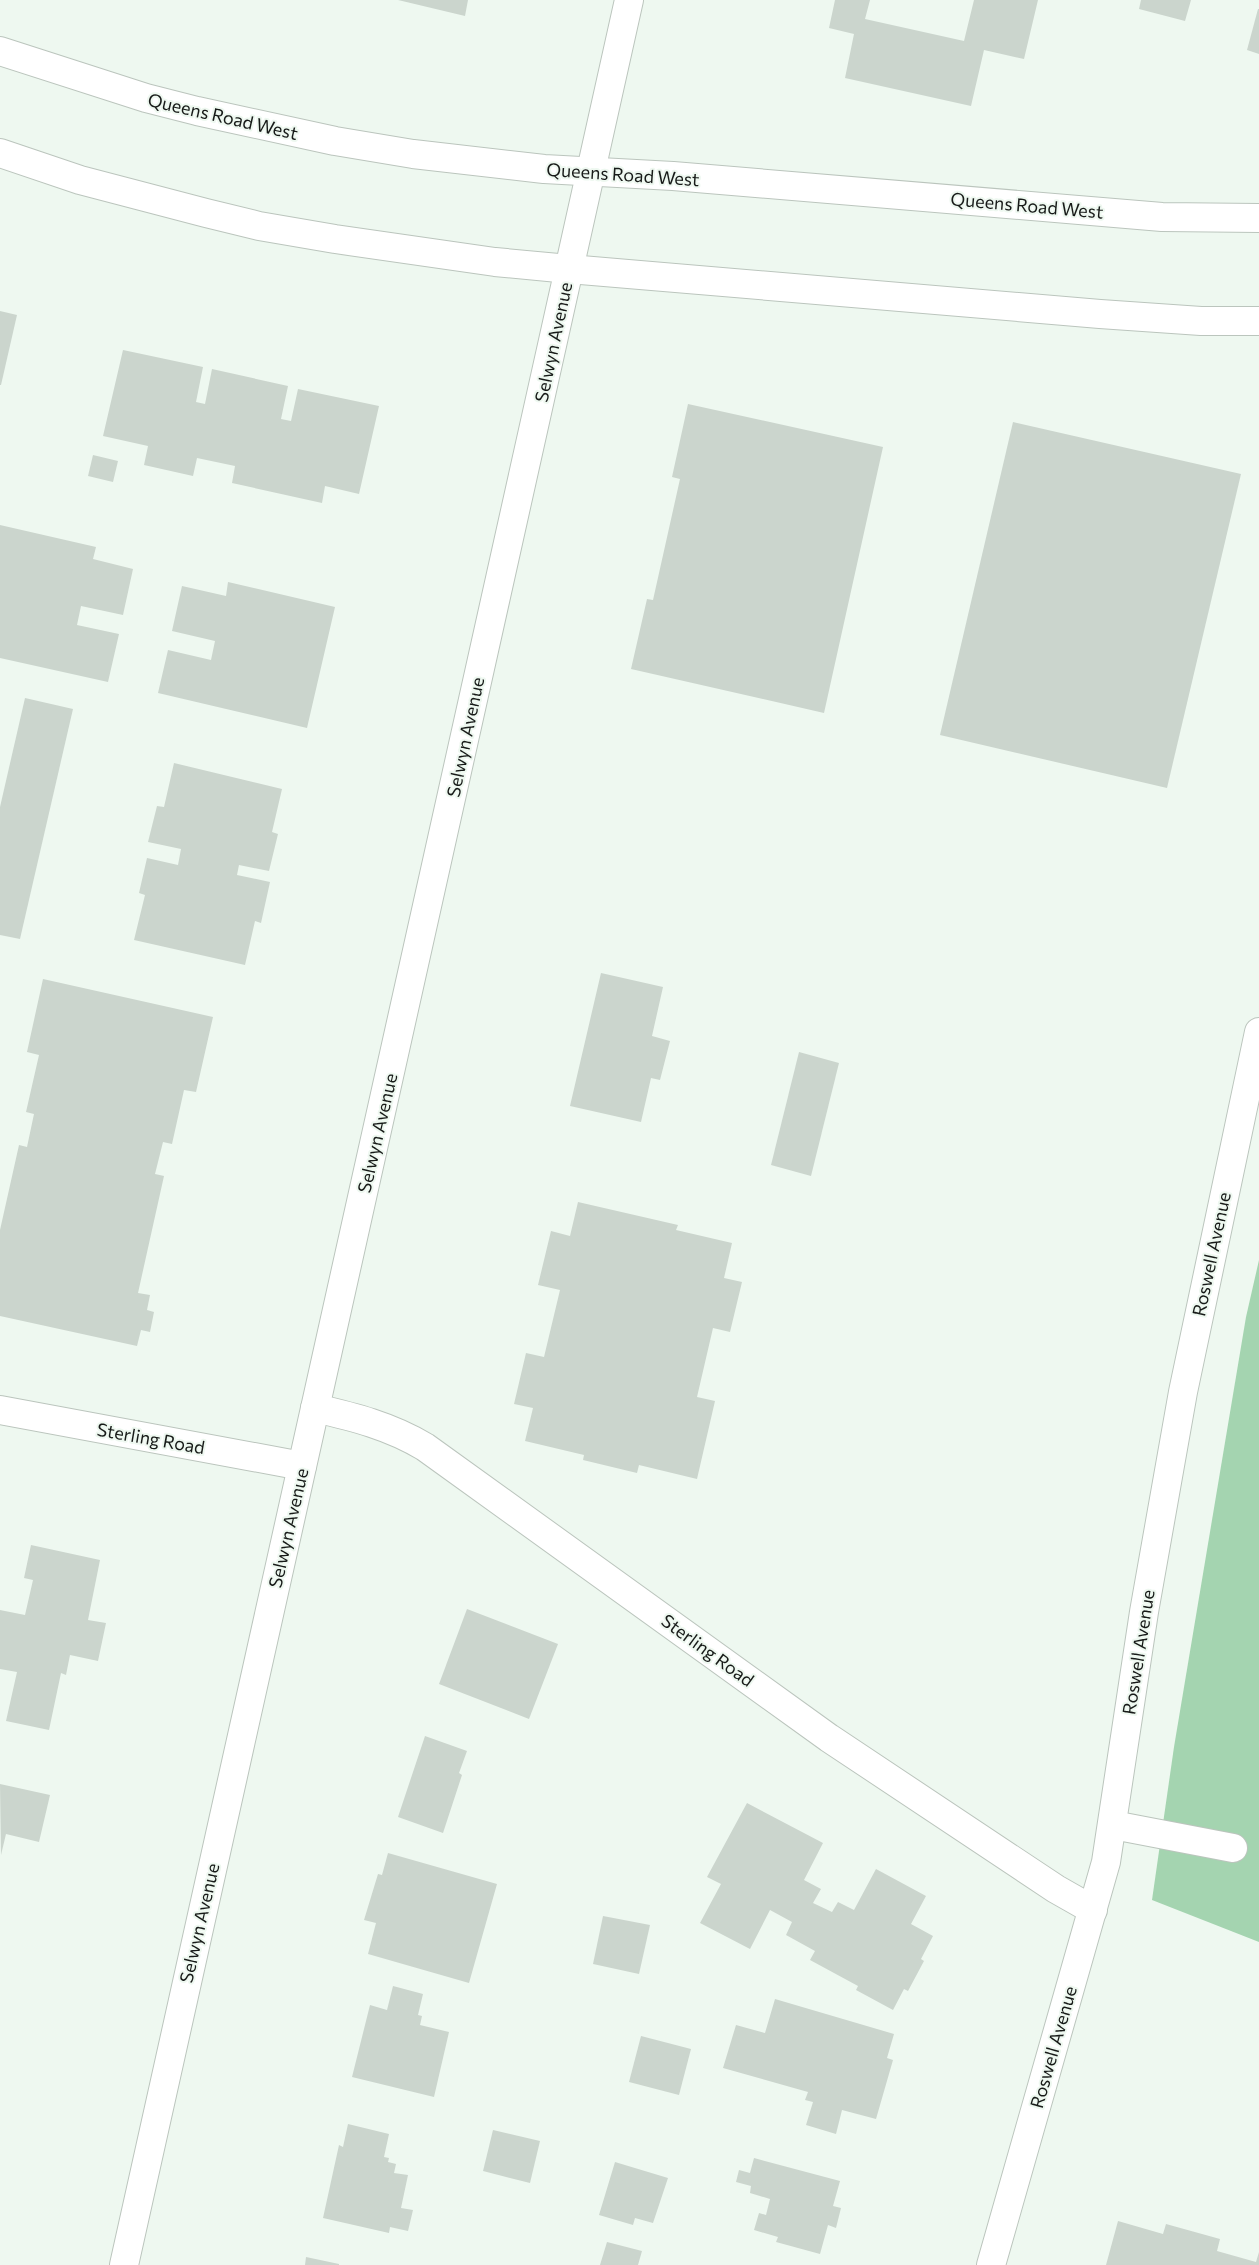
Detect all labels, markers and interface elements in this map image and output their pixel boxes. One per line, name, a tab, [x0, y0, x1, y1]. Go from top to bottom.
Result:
street label: Queens Road West	[146, 88, 300, 144]
street label: Queens Road West	[546, 158, 700, 190]
street label: Queens Road West	[950, 187, 1104, 223]
street label: Selwyn Avenue	[530, 280, 576, 404]
street label: Selwyn Avenue	[442, 675, 488, 799]
street label: Selwyn Avenue	[353, 1071, 401, 1195]
street label: Roswell Avenue	[1187, 1190, 1235, 1318]
street label: Sterling Road	[95, 1418, 207, 1458]
street label: Selwyn Avenue	[264, 1466, 312, 1590]
street label: Roswell Avenue	[1117, 1588, 1159, 1716]
street label: Sterling Road	[657, 1609, 759, 1691]
street label: Selwyn Avenue	[175, 1861, 223, 1985]
street label: Roswell Avenue	[1025, 1983, 1081, 2111]

